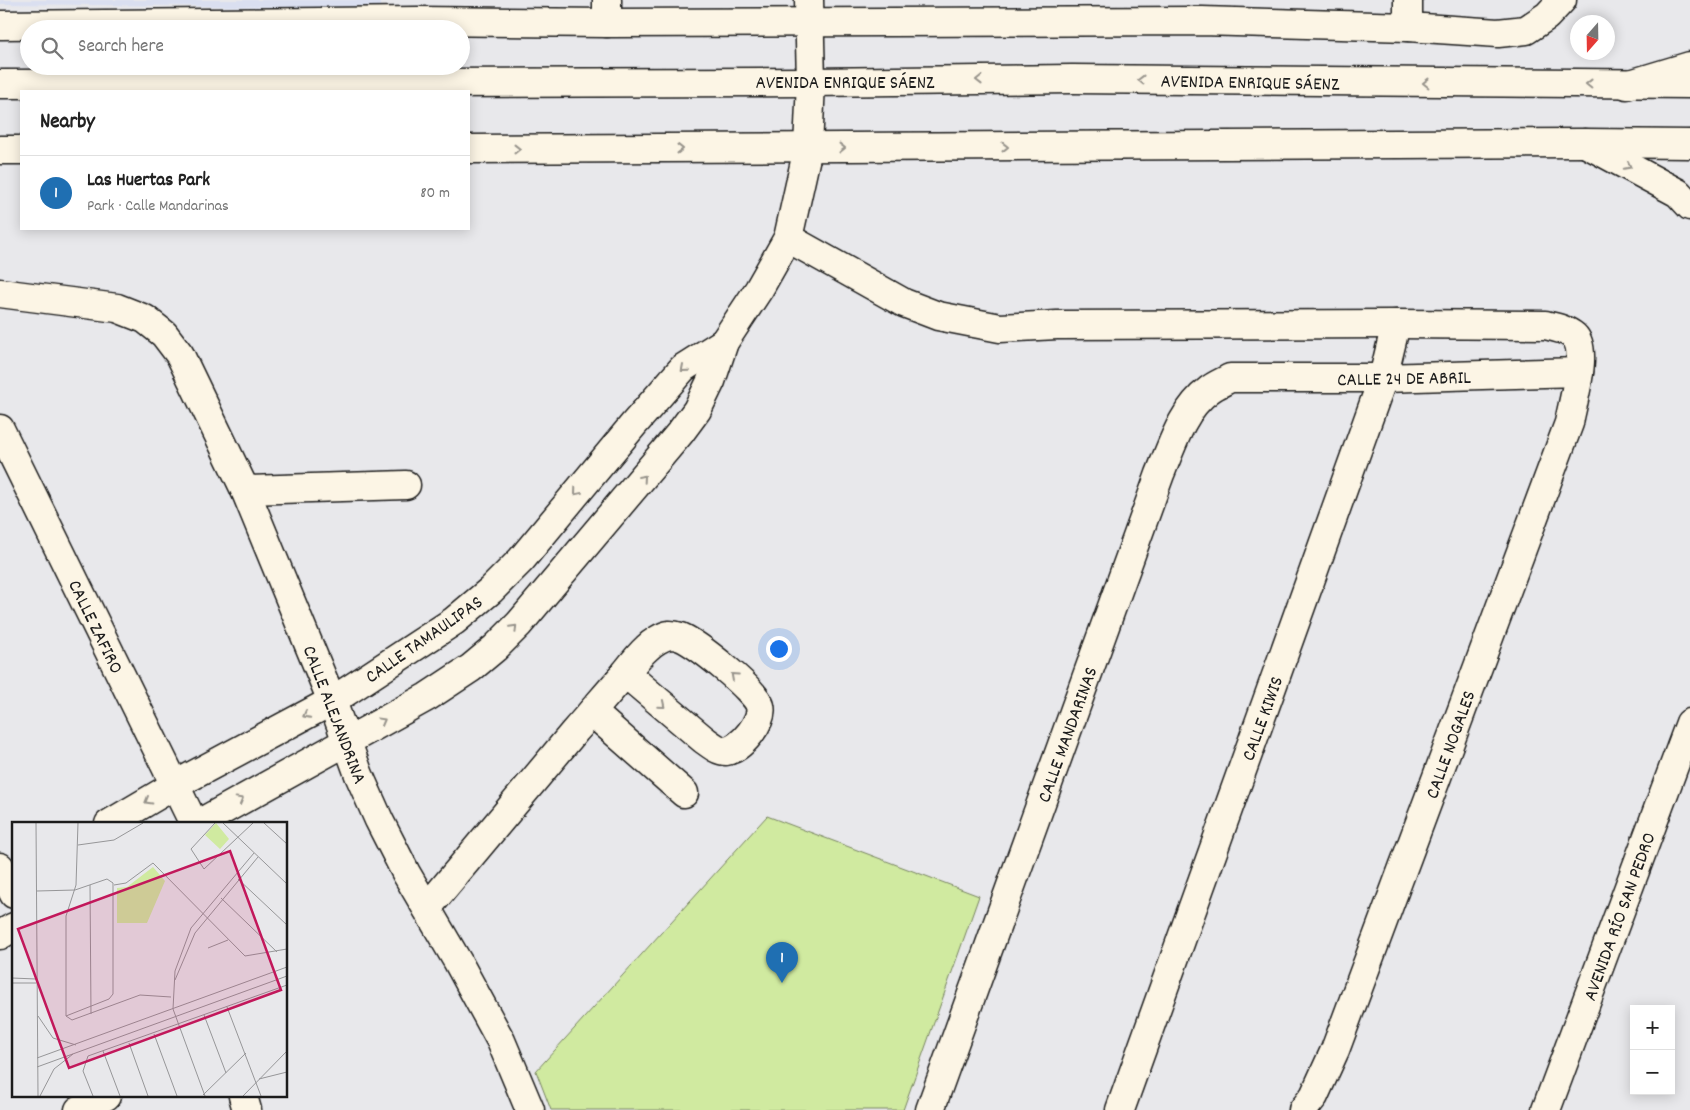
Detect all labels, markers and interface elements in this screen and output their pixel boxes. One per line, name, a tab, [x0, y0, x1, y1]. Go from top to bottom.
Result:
north arrow	[1570, 15, 1615, 60]
search box	[20, 20, 470, 75]
icon: search	[38, 34, 66, 62]
text: Search here	[78, 34, 164, 61]
street label: AVENIDA ENRIQUE SÁENZ	[1160, 69, 1340, 100]
street label: AVENIDA ENRIQUE SÁENZ	[756, 71, 935, 98]
one-way arrow	[975, 75, 982, 85]
one-way arrow	[1137, 75, 1145, 85]
one-way arrow	[1422, 78, 1430, 88]
one-way arrow	[1585, 79, 1592, 89]
text: Nearby	[40, 108, 95, 138]
one-way arrow	[1002, 142, 1009, 152]
one-way arrow	[839, 143, 847, 153]
one-way arrow	[514, 144, 522, 154]
one-way arrow	[676, 144, 684, 154]
one-way arrow	[1622, 160, 1631, 170]
text: Las Huertas Park	[87, 168, 210, 195]
text: 1	[54, 182, 58, 205]
text: 80 m	[420, 182, 450, 205]
text: Park · Calle Mandarinas	[87, 195, 229, 218]
one-way arrow	[680, 364, 689, 373]
street label: CALLE 24 DE ABRIL	[1337, 366, 1471, 395]
one-way arrow	[637, 475, 646, 484]
one-way arrow	[574, 486, 583, 495]
street label: CALLE ZAFIRO	[59, 576, 128, 679]
street label: CALLE TAMAULIPAS	[361, 590, 489, 691]
one-way arrow	[508, 625, 517, 634]
your location	[766, 636, 792, 662]
street label: CALLE ALEJANDRINA	[294, 642, 372, 788]
street label: CALLE MANDARINAS	[1032, 664, 1106, 807]
one-way arrow	[730, 673, 739, 682]
street label: CALLE KIWIS	[1237, 673, 1292, 765]
street label: CALLE NOGALES	[1420, 687, 1484, 803]
one-way arrow	[656, 699, 665, 707]
one-way arrow	[302, 709, 311, 719]
one-way arrow	[377, 717, 386, 727]
one-way arrow	[144, 795, 153, 805]
one-way arrow	[235, 796, 244, 806]
inset map	[12, 822, 288, 1098]
street label: AVENIDA RÍO SAN PEDRO	[1578, 829, 1664, 1005]
pin: 1	[766, 942, 798, 983]
map controls	[1630, 1005, 1675, 1095]
button: +	[1630, 1005, 1675, 1050]
button: −	[1630, 1050, 1675, 1095]

